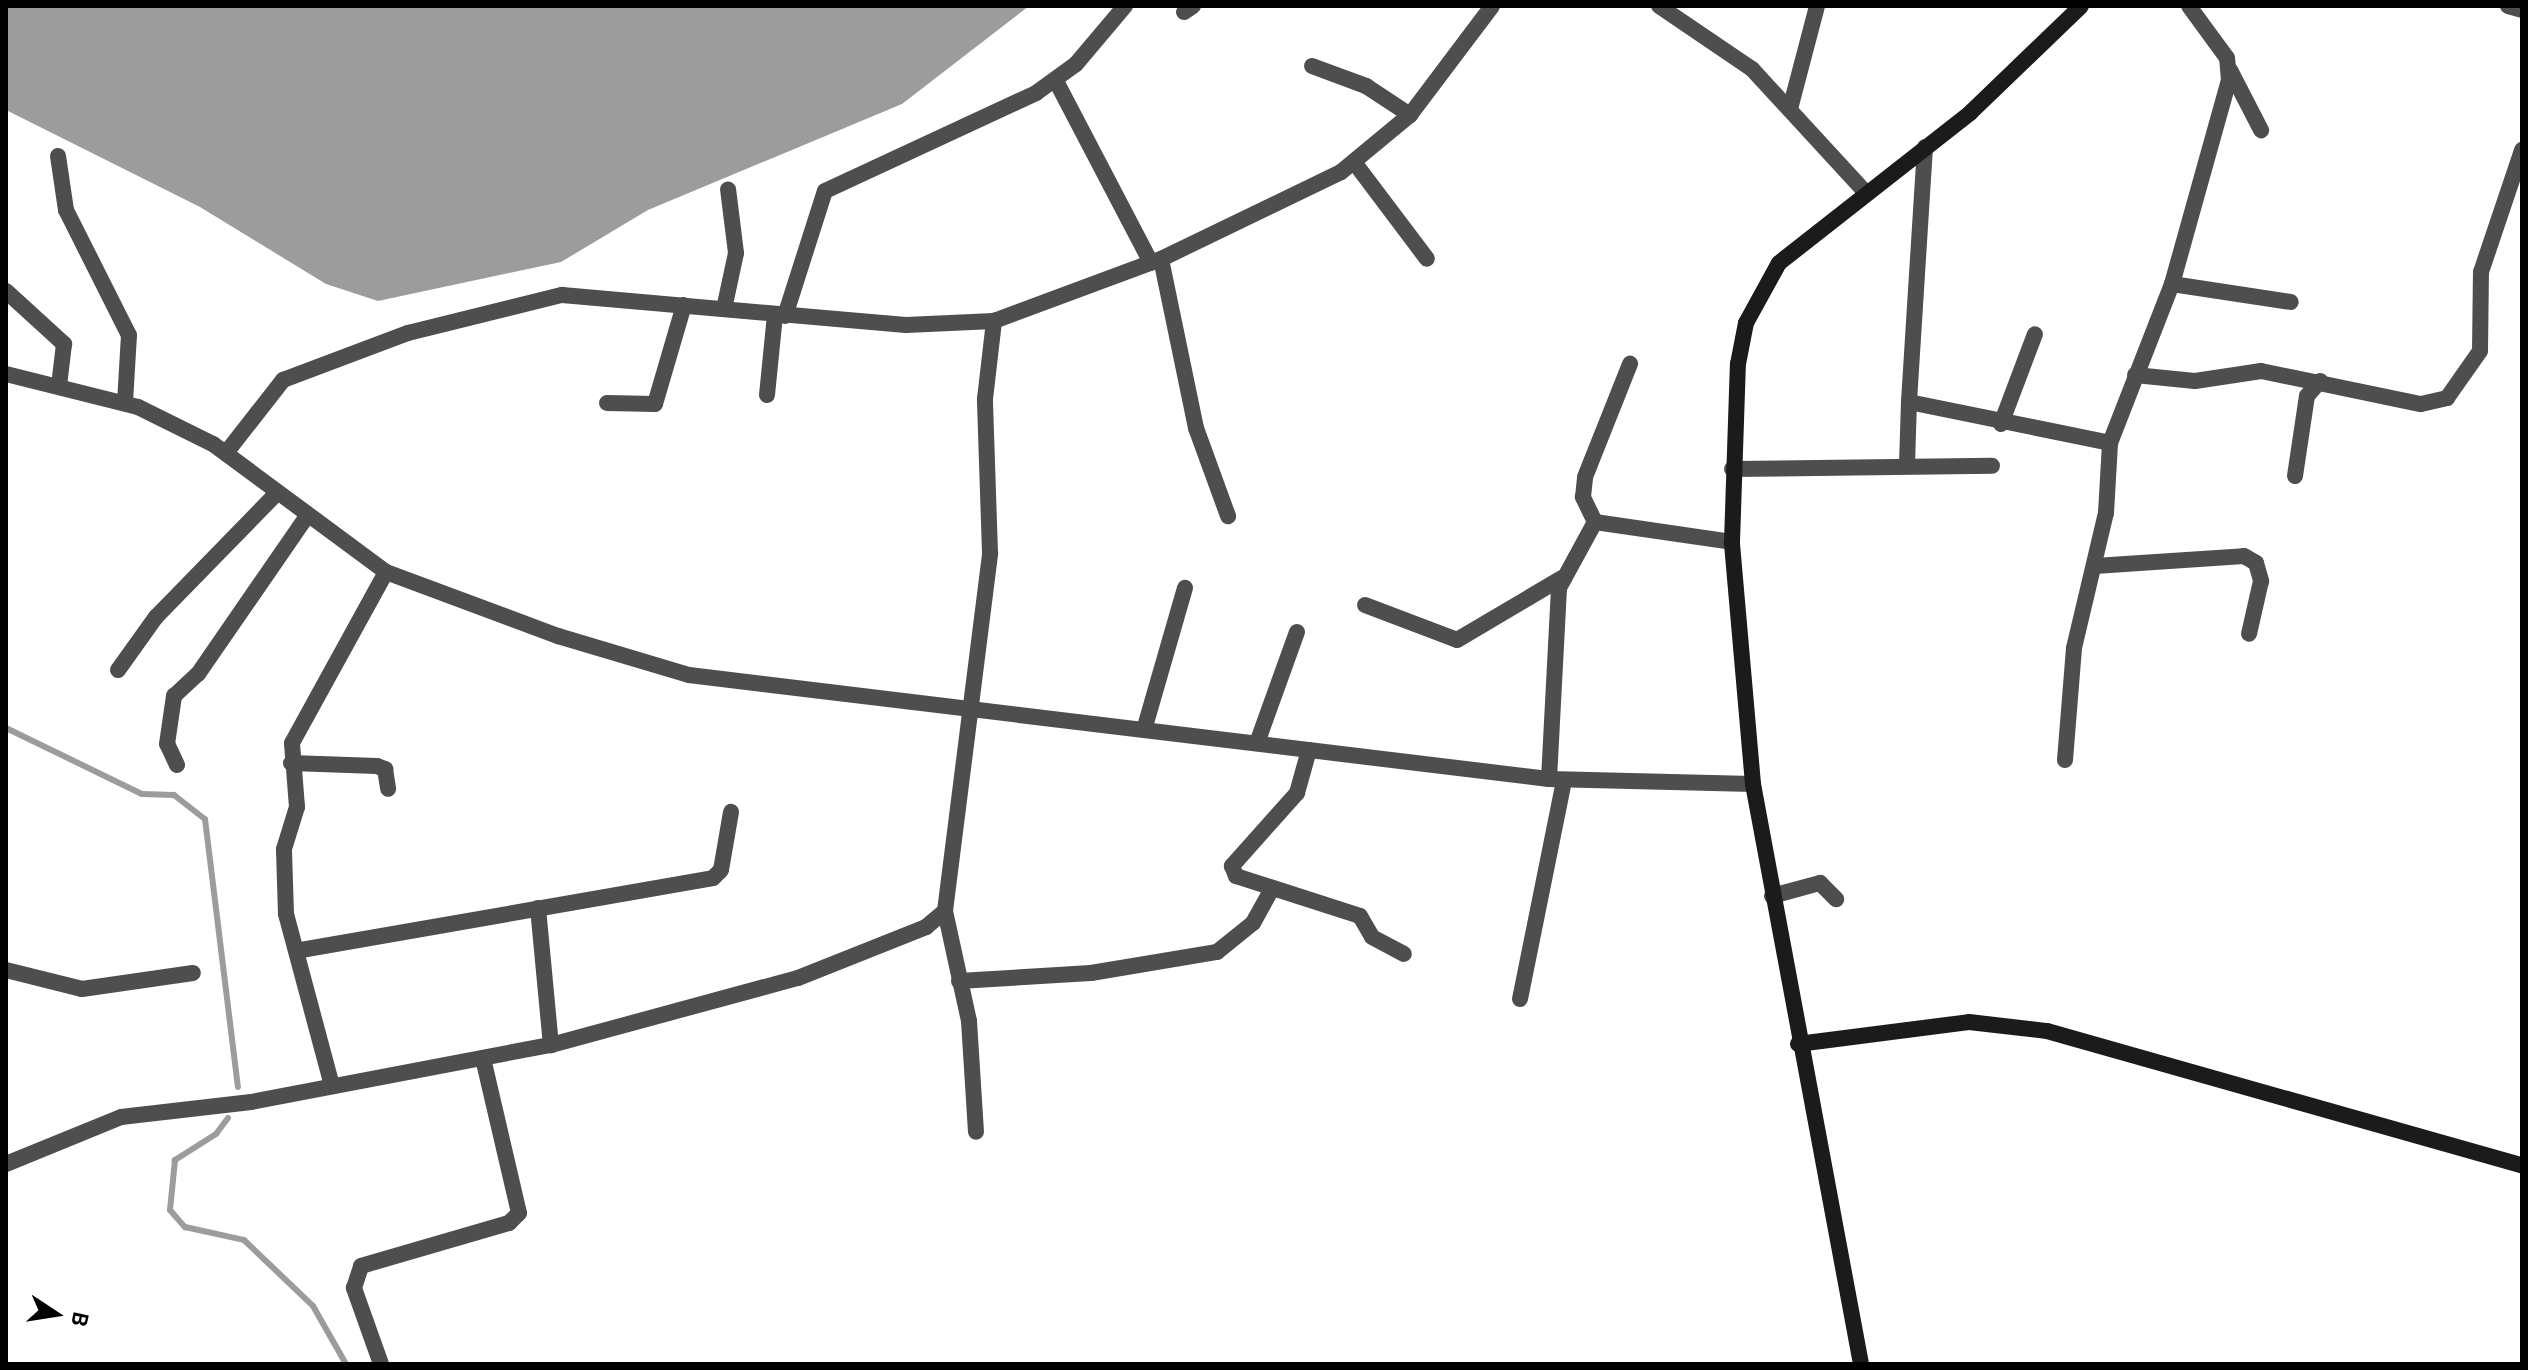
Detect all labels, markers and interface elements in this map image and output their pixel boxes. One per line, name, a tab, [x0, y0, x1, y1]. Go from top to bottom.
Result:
north arrow	[16, 1274, 96, 1354]
text: B	[64, 1309, 96, 1329]

